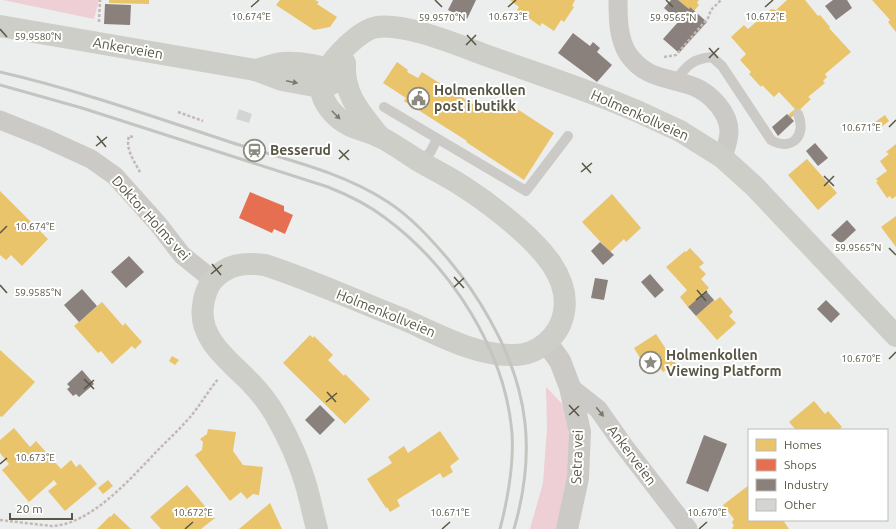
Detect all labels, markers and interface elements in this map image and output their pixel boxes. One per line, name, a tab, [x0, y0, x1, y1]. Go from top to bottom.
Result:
text: 10.674°E	[231, 11, 271, 22]
text: 10.673°E	[488, 11, 528, 22]
text: 10.672°E	[745, 11, 785, 22]
text: 59.9570°N	[419, 12, 465, 23]
text: 59.9565°N	[650, 12, 696, 23]
text: 59.9580°N	[15, 31, 61, 42]
street label: Ankerveien	[92, 34, 164, 62]
one-way arrow	[286, 80, 298, 86]
place label: Holmenkollen post i butikk	[434, 82, 526, 114]
public building icon: Holmenkollen post i butikk	[406, 85, 432, 111]
street label: Holmenkollveien	[589, 86, 691, 144]
one-way arrow	[331, 110, 341, 120]
text: 10.671°E	[841, 122, 881, 133]
station icon: Besserud	[242, 137, 268, 163]
place label: Besserud	[270, 142, 331, 158]
street label: Doktor Holms vei	[109, 172, 193, 264]
text: 10.674°E	[15, 221, 55, 232]
text: 59.9565°N	[835, 242, 881, 253]
street label: Holmenkollveien	[334, 286, 438, 340]
text: 59.9585°N	[15, 287, 61, 298]
place label: Holmenkollen Viewing Platform	[666, 347, 782, 379]
place icon: Holmenkollen Viewing Platform	[637, 350, 663, 376]
text: 10.670°E	[841, 353, 881, 364]
one-way arrow	[596, 406, 604, 417]
street label: Ankerveien	[604, 422, 660, 488]
legend	[748, 429, 888, 521]
street label: Setra vei	[568, 430, 586, 484]
text: Homes	[784, 438, 822, 451]
text: 10.673°E	[15, 452, 55, 463]
text: Shops	[784, 458, 816, 471]
text: Industry	[784, 478, 829, 491]
scale bar	[10, 495, 72, 521]
text: Other	[784, 498, 817, 511]
text: 20 m	[16, 502, 43, 515]
text: 10.672°E	[173, 507, 213, 518]
text: 10.671°E	[430, 507, 470, 518]
text: 10.670°E	[687, 507, 727, 518]

